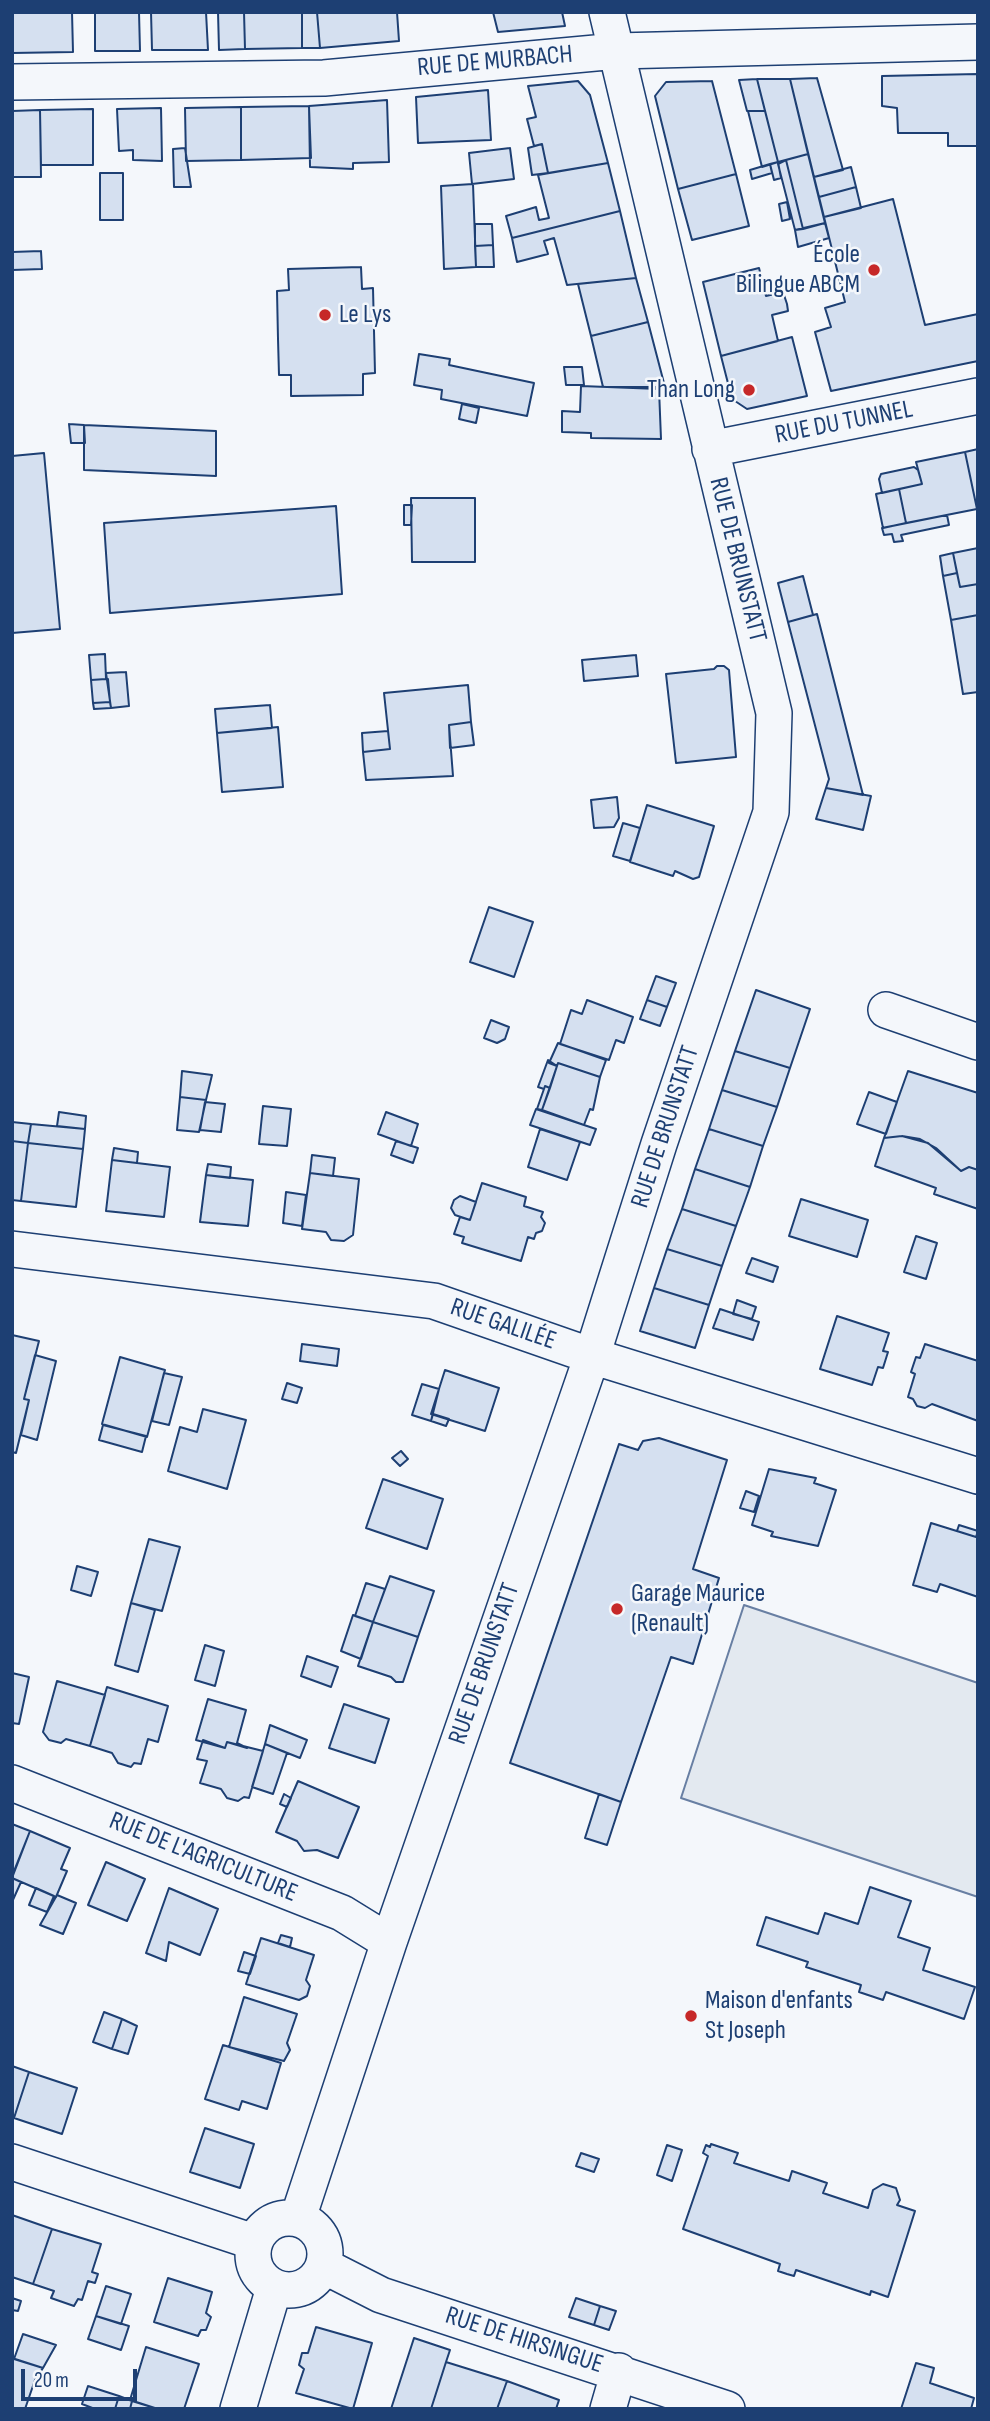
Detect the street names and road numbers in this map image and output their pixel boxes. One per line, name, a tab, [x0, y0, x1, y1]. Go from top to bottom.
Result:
street label: RUE DE MURBACH	[416, 40, 574, 84]
street label: RUE DU TUNNEL	[772, 394, 916, 452]
street label: RUE DE BRUNSTATT	[701, 474, 773, 646]
street label: RUE DE BRUNSTATT	[625, 1042, 707, 1212]
street label: RUE GALILÉE	[446, 1292, 560, 1358]
street label: RUE DE BRUNSTATT	[443, 1579, 527, 1749]
street label: RUE DE L'AGRICULTURE	[104, 1806, 302, 1910]
street label: RUE DE HIRSINGUE	[441, 2301, 607, 2381]

